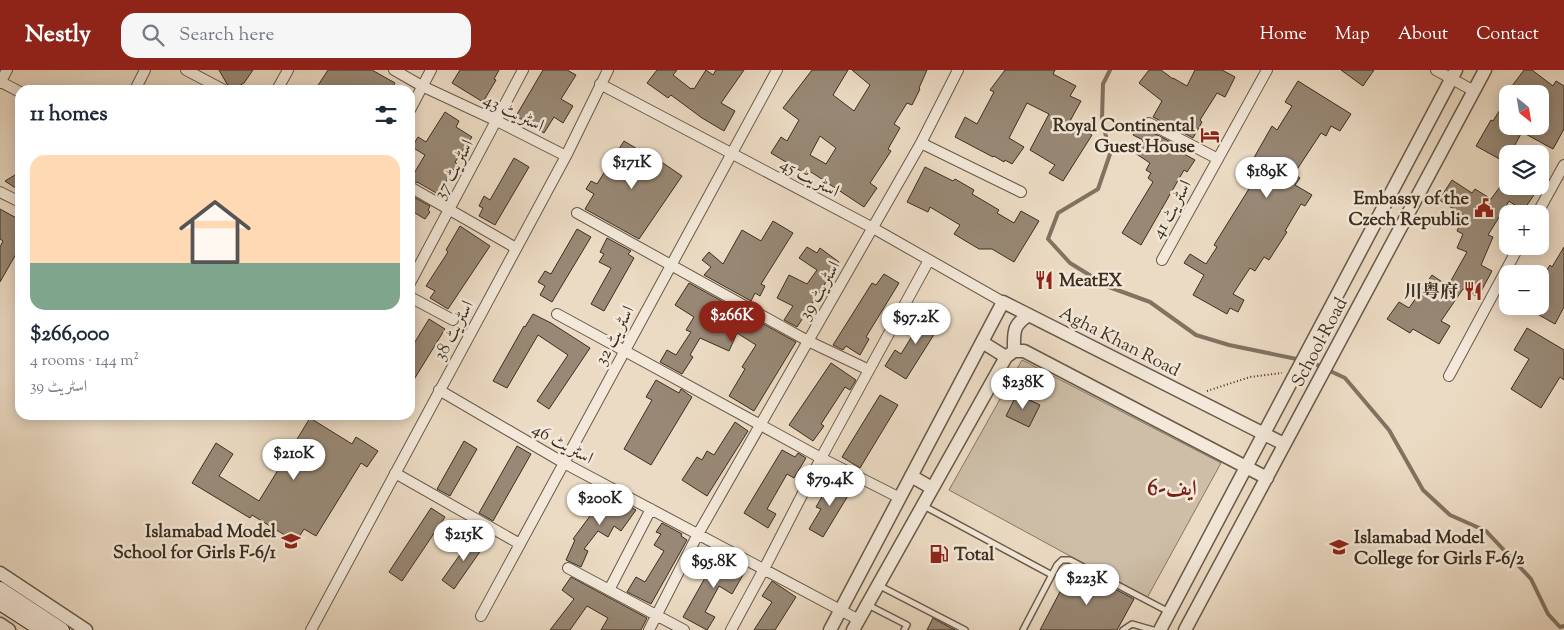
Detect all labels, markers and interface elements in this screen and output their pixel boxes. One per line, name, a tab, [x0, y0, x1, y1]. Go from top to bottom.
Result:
search box	[121, 13, 471, 58]
text: Nestly	[25, 18, 91, 52]
icon: search	[139, 21, 167, 49]
text: Search here	[179, 22, 274, 49]
text: Home	[1260, 22, 1307, 48]
text: Map	[1335, 22, 1370, 48]
text: About	[1398, 22, 1448, 48]
text: Contact	[1476, 22, 1539, 48]
north arrow	[1499, 85, 1549, 135]
map controls	[1499, 85, 1549, 315]
street label: اسٹریٹ 43	[478, 88, 548, 140]
text: 11 homes	[30, 100, 108, 130]
icon: filters	[372, 101, 400, 129]
place label: Royal Continental Guest House	[1053, 114, 1196, 161]
hotel icon: Royal Continental Guest House	[1199, 124, 1221, 146]
street label: اسٹریٹ 37	[428, 135, 482, 205]
button: layers	[1499, 145, 1549, 195]
pin: $171K	[597, 148, 667, 190]
text: $171K	[612, 152, 652, 175]
street label: اسٹریٹ 45	[775, 152, 843, 205]
pin: $189K	[1232, 156, 1302, 199]
text: $189K	[1246, 161, 1288, 184]
street label: اسٹریٹ 41	[1146, 176, 1200, 244]
icon: home	[170, 187, 260, 277]
place label: Embassy of the Czech Republic	[1348, 187, 1470, 234]
public building icon: Embassy of the Czech Republic	[1473, 197, 1495, 219]
button: +	[1499, 205, 1549, 255]
street label: اسٹریٹ 39	[793, 257, 848, 325]
button: −	[1499, 265, 1549, 315]
restaurant icon: MeatEX	[1033, 269, 1055, 291]
place label: MeatEX	[1059, 269, 1123, 295]
place label: 川粤府	[1404, 280, 1458, 306]
restaurant icon: 川粤府	[1462, 280, 1484, 302]
street label: School Road	[1286, 294, 1355, 392]
street label: اسٹریٹ 38	[428, 296, 482, 366]
pin: $266K	[697, 300, 767, 343]
street label: اسٹریٹ 32	[589, 301, 642, 370]
street label: Agha Khan Road	[1054, 301, 1184, 384]
pin: $97.2K	[875, 302, 957, 345]
text: $266K	[710, 305, 754, 328]
text: $97.2K	[893, 307, 939, 330]
text: $266,000	[30, 320, 109, 350]
text: 4 rooms · 144 m²	[30, 350, 139, 373]
pin: $238K	[988, 368, 1058, 410]
text: $238K	[1002, 372, 1044, 395]
text: اسٹریٹ 39	[30, 376, 87, 399]
street label: اسٹریٹ 46	[527, 417, 597, 472]
pin: $210K	[259, 438, 329, 481]
text: $210K	[273, 443, 315, 466]
pin: $79.4K	[789, 464, 871, 507]
text: $79.4K	[806, 469, 854, 492]
district label: ایف-6	[1147, 474, 1197, 506]
pin: $200K	[565, 484, 635, 526]
text: $200K	[578, 488, 622, 511]
place label: Islamabad Model School for Girls F-6/1	[113, 520, 277, 567]
pin: $215K	[429, 520, 499, 562]
text: $215K	[445, 524, 483, 547]
place label: Islamabad Model College for Girls F-6/2	[1354, 526, 1525, 573]
school or university icon: Islamabad Model School for Girls F-6/1	[280, 530, 302, 552]
school or university icon: Islamabad Model College for Girls F-6/2	[1328, 536, 1350, 558]
fuel station icon: Total	[928, 543, 950, 565]
place label: Total	[954, 543, 995, 569]
pin: $95.8K	[673, 546, 755, 589]
text: $95.8K	[691, 551, 737, 574]
pin: $223K	[1052, 564, 1122, 606]
text: $223K	[1066, 568, 1108, 591]

